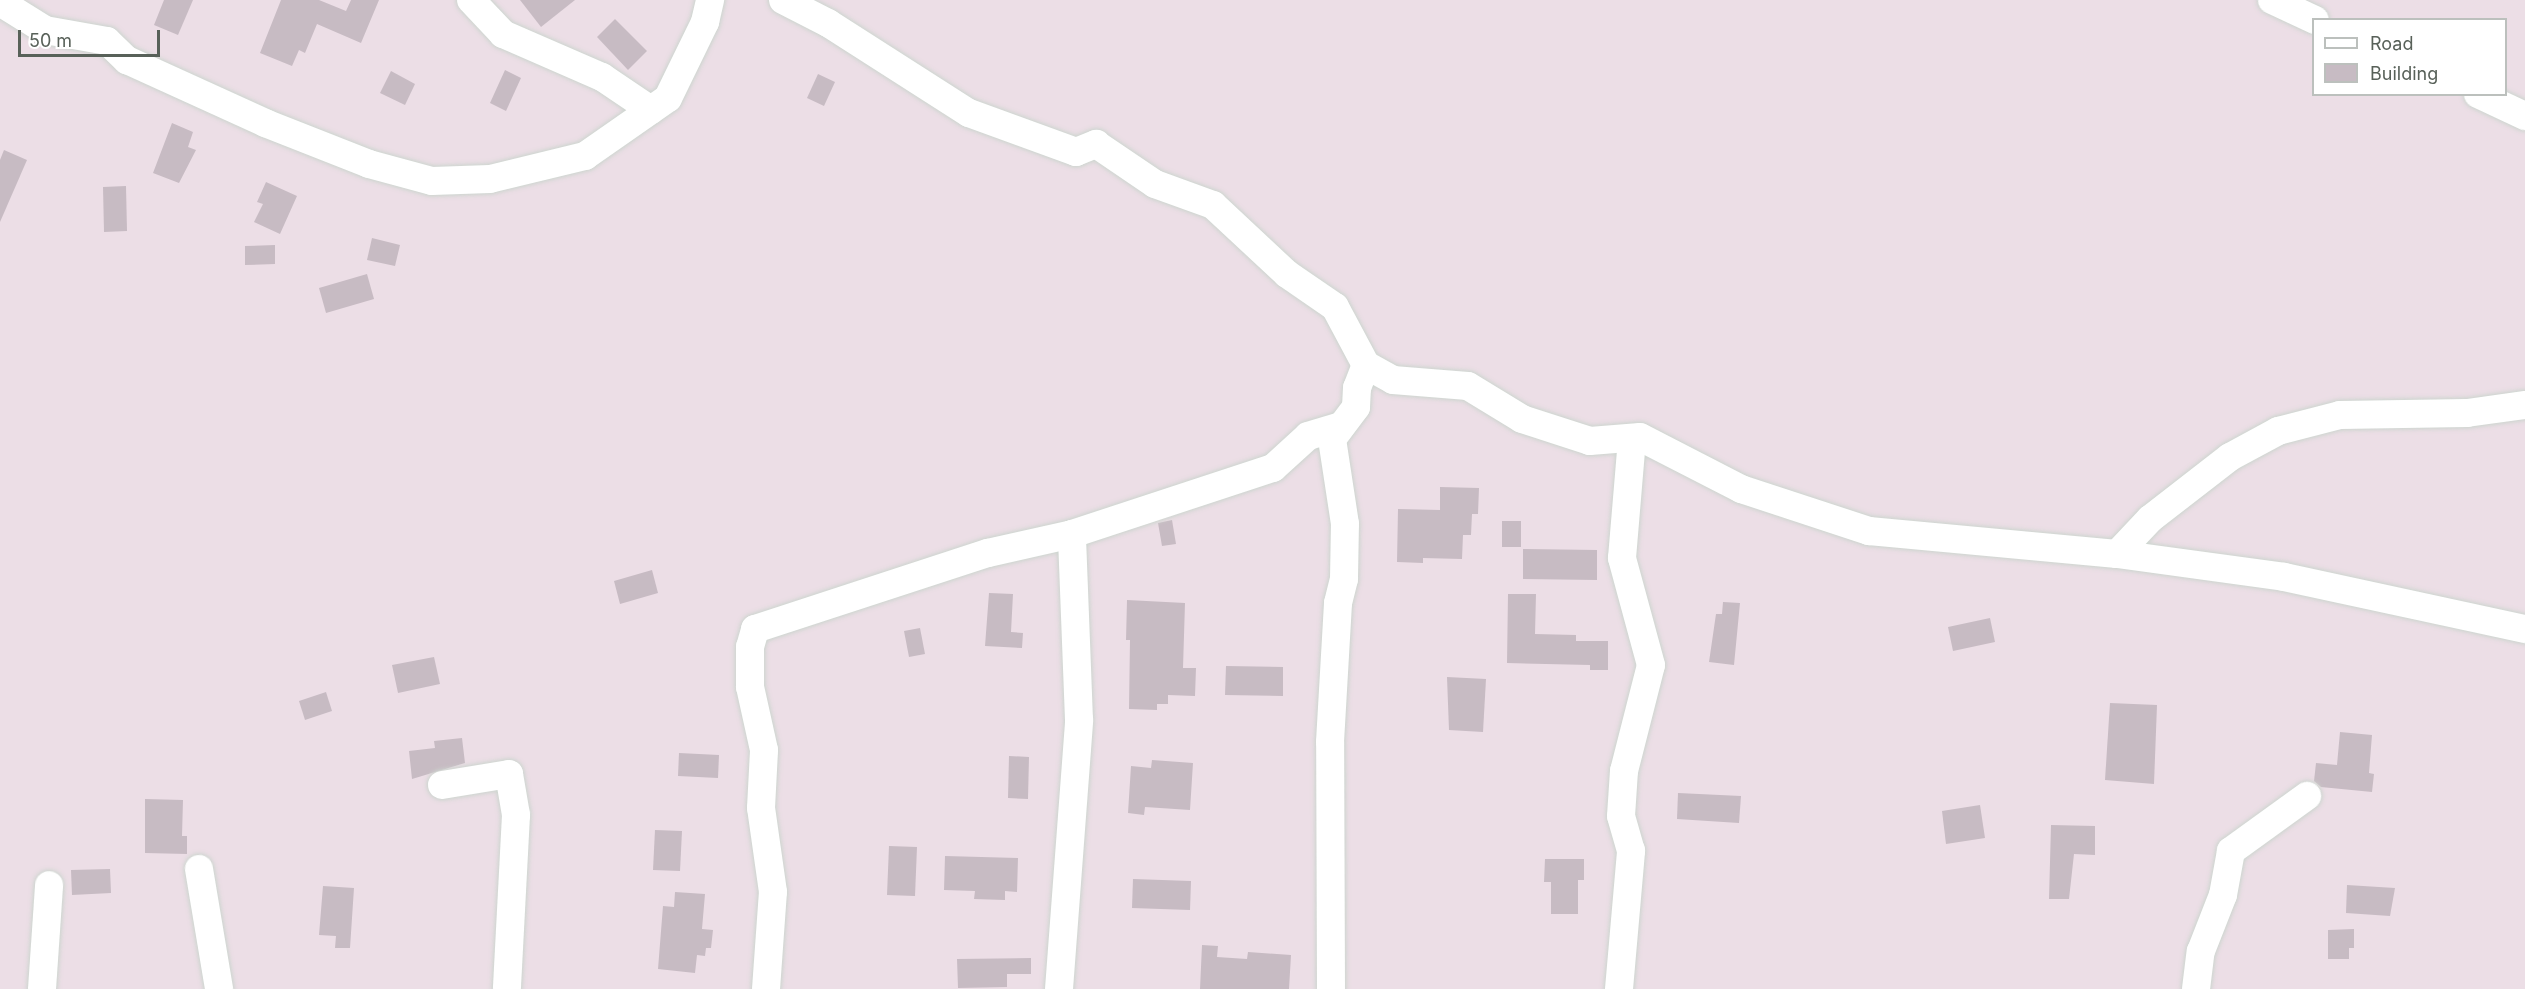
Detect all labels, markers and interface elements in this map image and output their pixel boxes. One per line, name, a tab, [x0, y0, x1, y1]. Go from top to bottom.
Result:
scale bar	[21, 18, 164, 56]
legend	[2312, 18, 2507, 96]
text: 50 m	[29, 30, 72, 51]
text: Road	[2370, 33, 2413, 54]
text: Building	[2370, 63, 2438, 84]

